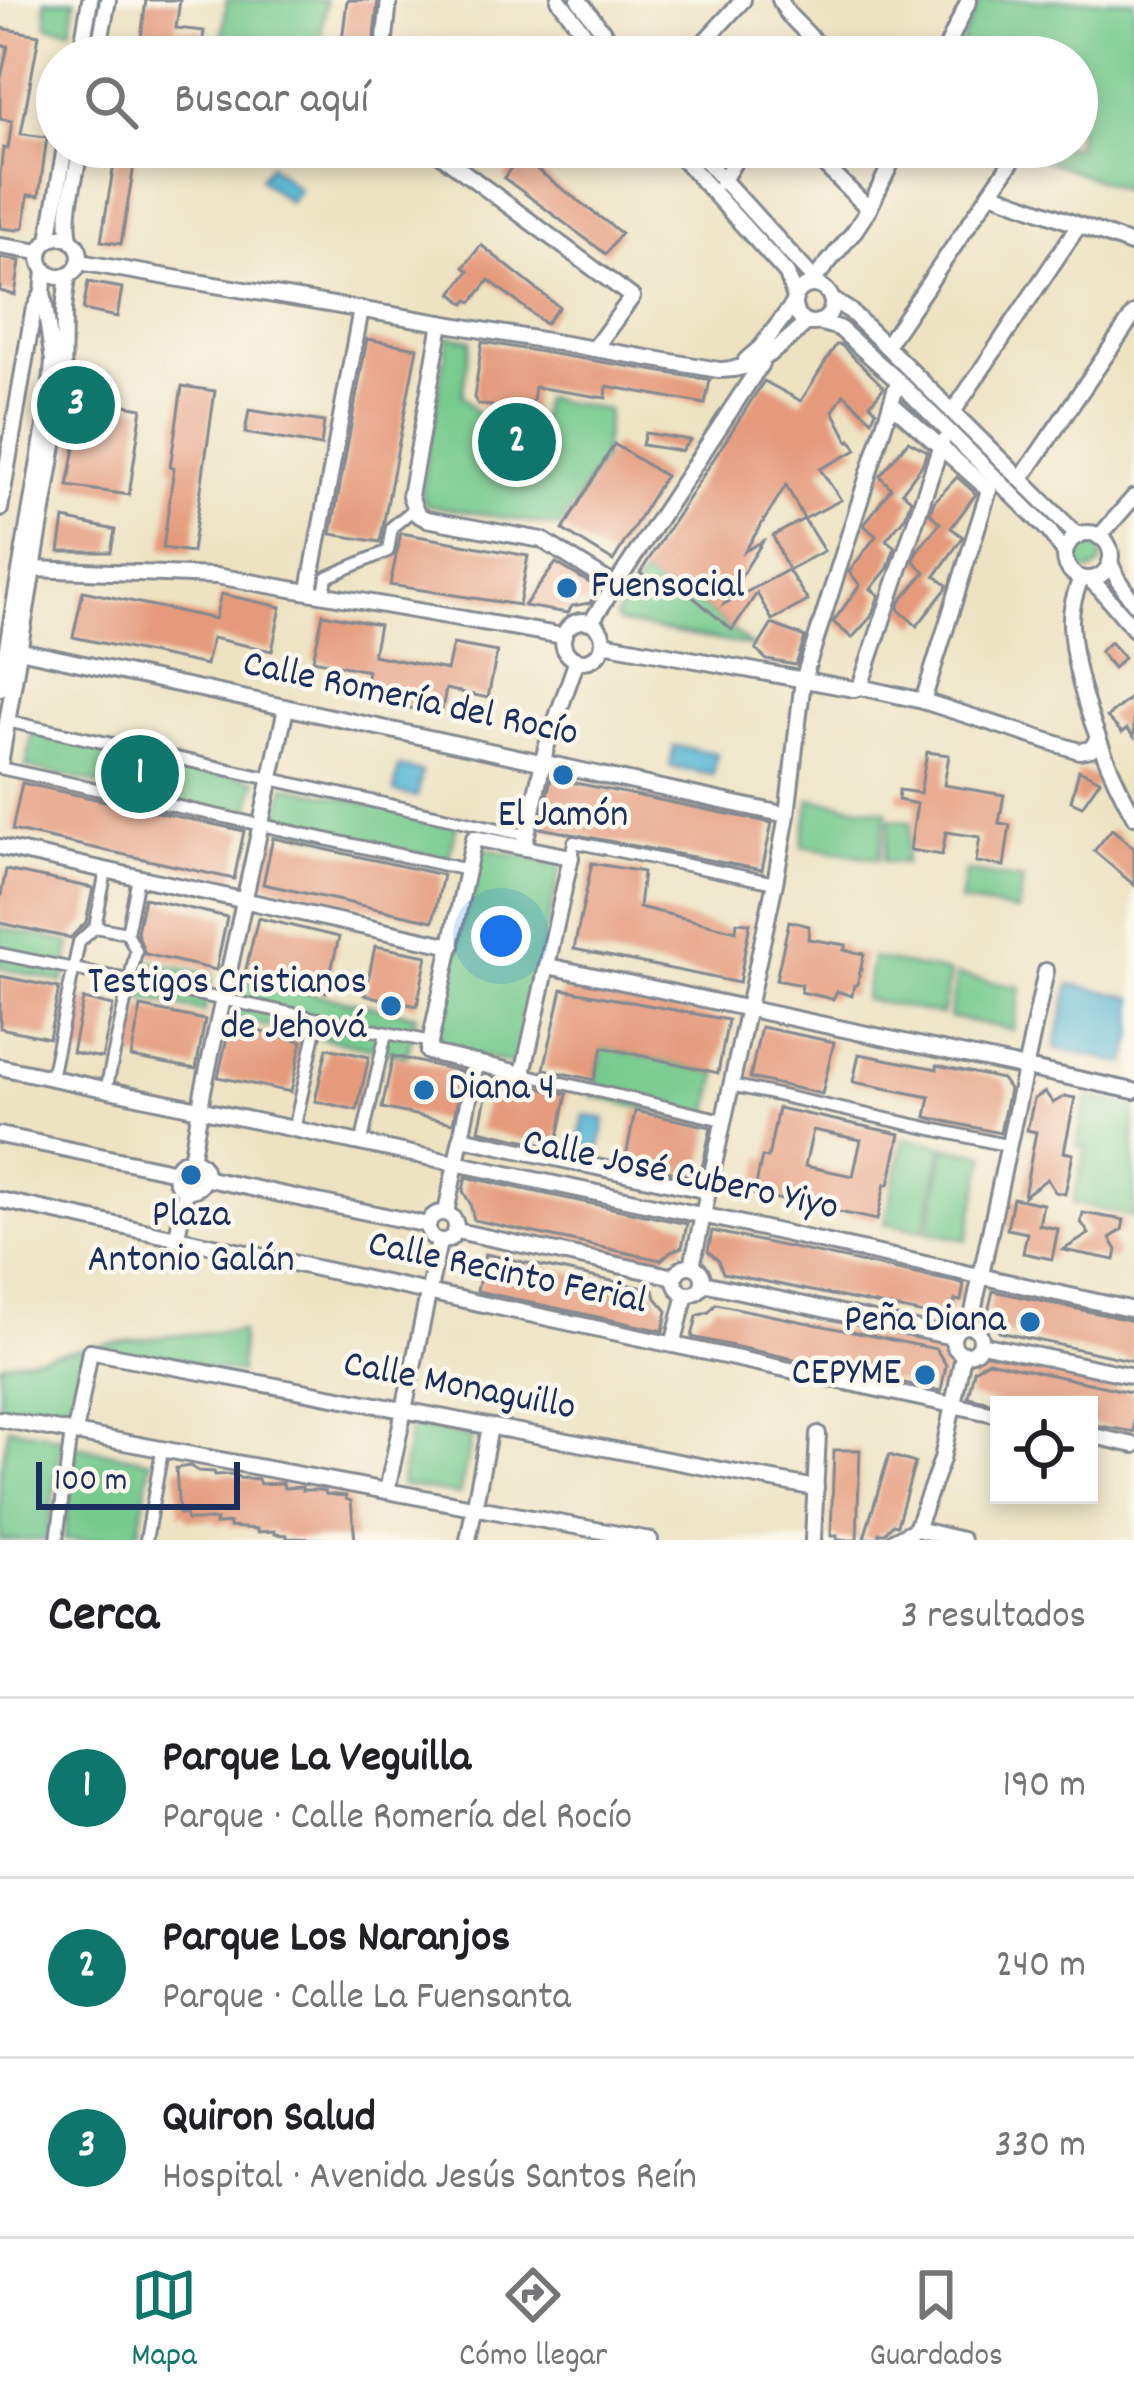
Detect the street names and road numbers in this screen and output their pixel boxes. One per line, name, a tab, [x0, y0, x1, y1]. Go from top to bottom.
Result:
street label: Calle Romería del Rocío	[237, 639, 583, 763]
street label: Calle José Cubero Yiyo	[517, 1117, 843, 1237]
street label: Calle Recinto Ferial	[363, 1219, 651, 1331]
street label: Calle Monaguillo	[338, 1339, 580, 1437]

